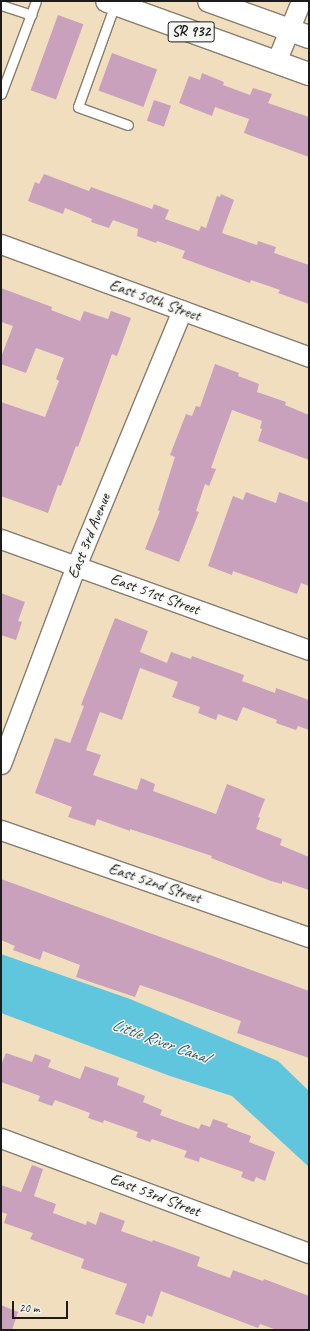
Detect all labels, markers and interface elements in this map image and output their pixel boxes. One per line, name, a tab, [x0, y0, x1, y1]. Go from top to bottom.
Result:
road number: SR 932	[167, 19, 215, 45]
street label: East 50th Street	[107, 275, 203, 325]
street label: East 3rd Avenue	[63, 491, 115, 581]
street label: East 51st Street	[108, 569, 202, 619]
street label: East 52nd Street	[106, 858, 204, 908]
water label: Little River Canal	[109, 1014, 211, 1068]
street label: East 53rd Street	[107, 1169, 203, 1221]
scale bar	[14, 1293, 70, 1319]
text: 20 m	[19, 1300, 39, 1316]

